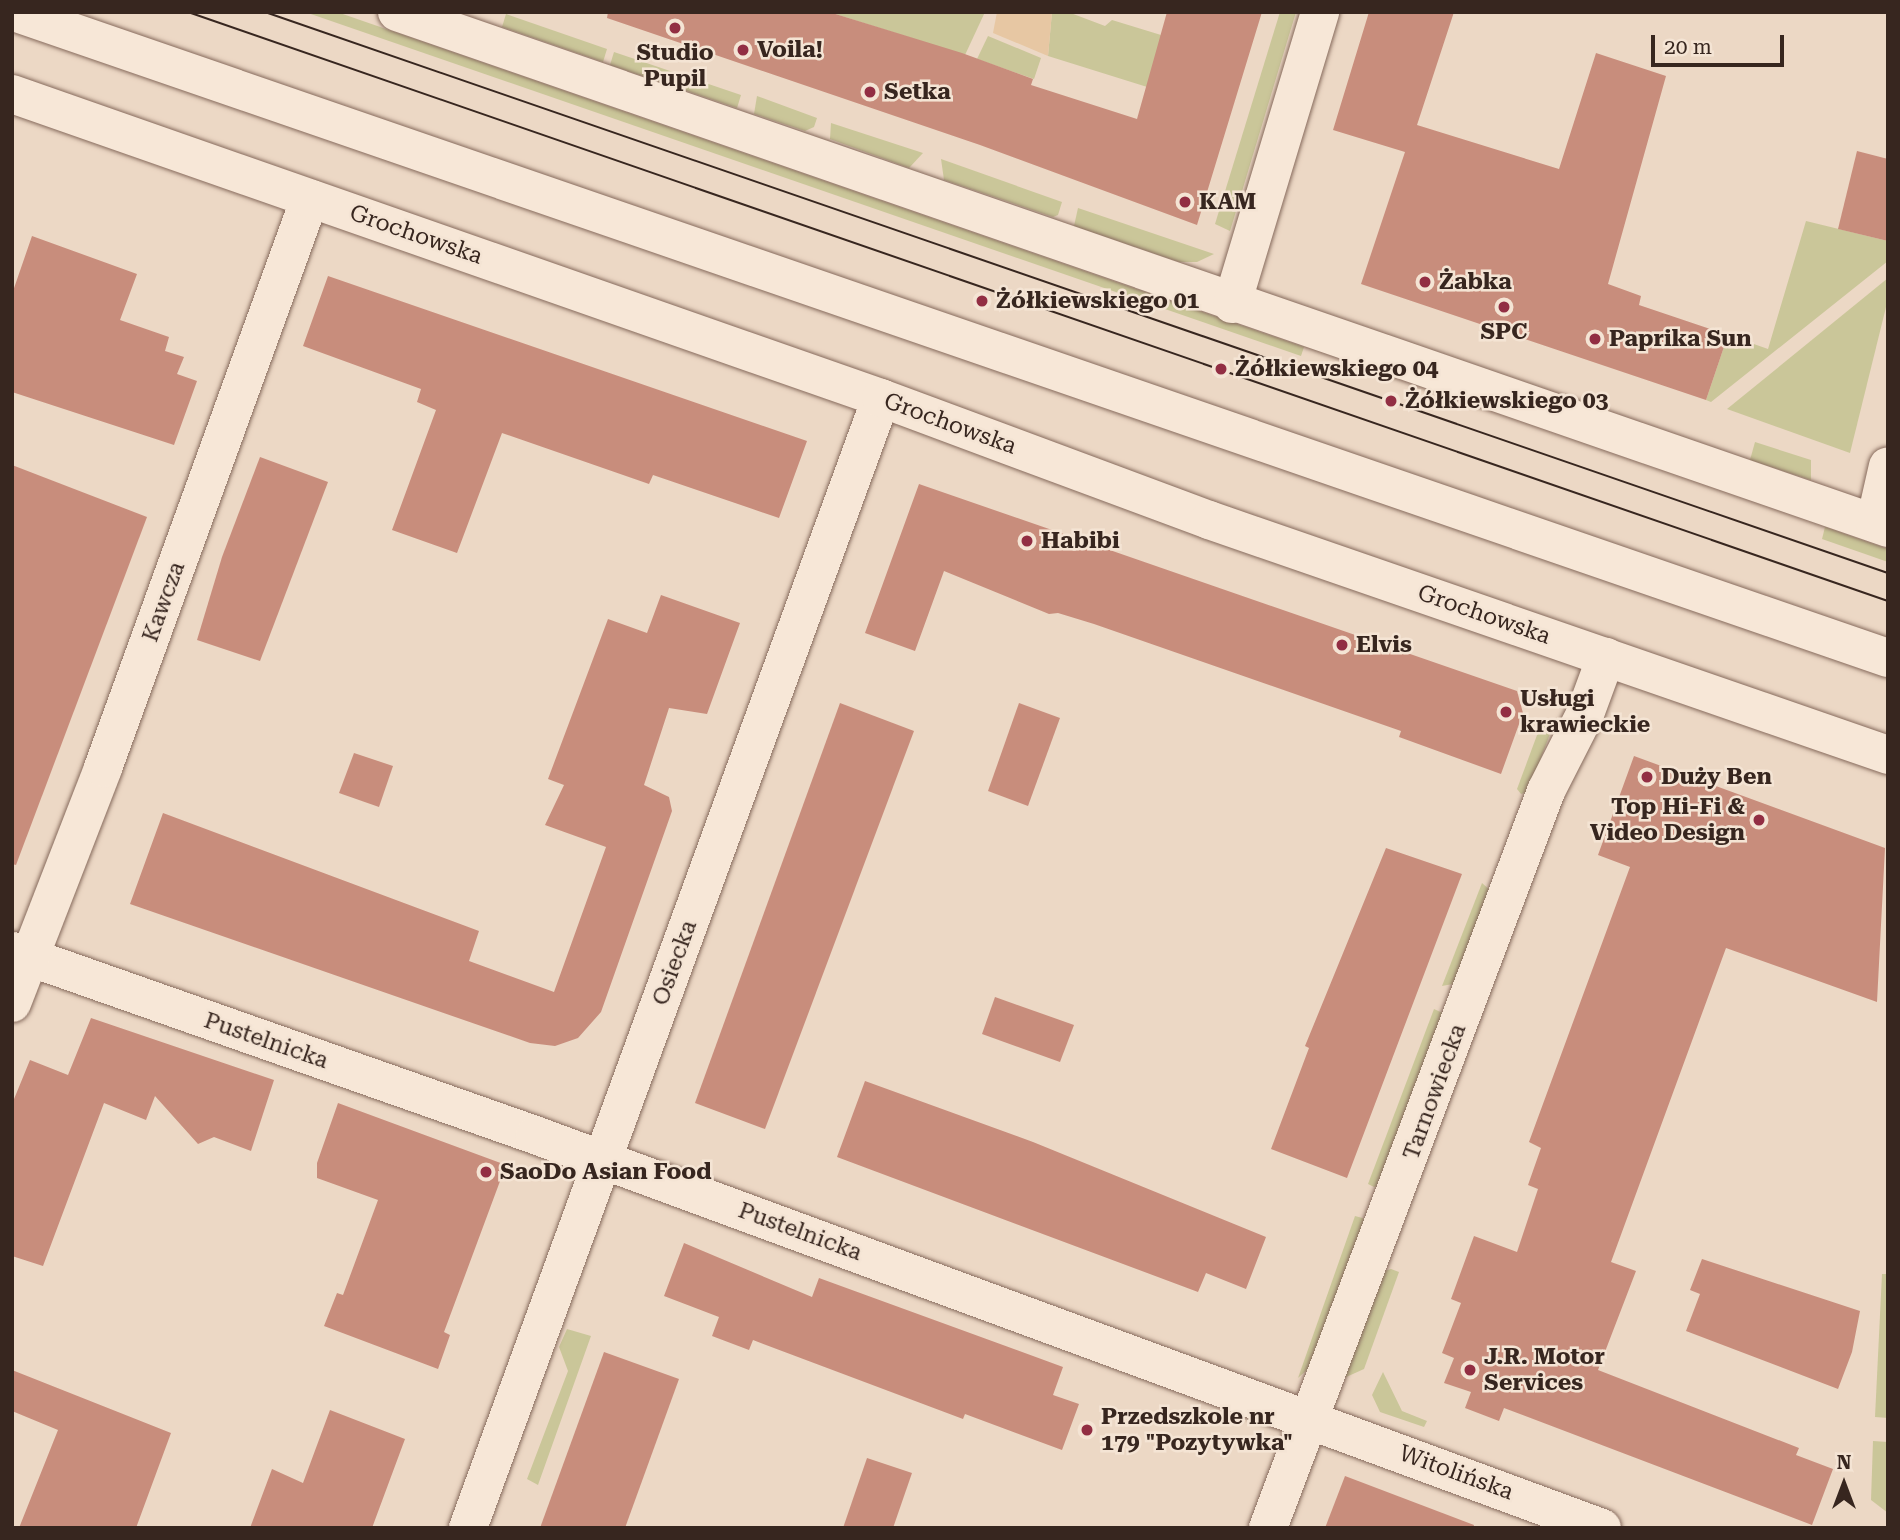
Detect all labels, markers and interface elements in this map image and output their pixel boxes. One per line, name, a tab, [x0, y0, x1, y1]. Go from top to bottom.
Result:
marker: Studio Pupil	[667, 20, 683, 36]
scale bar	[1655, 21, 1788, 65]
text: 20 m	[1664, 35, 1712, 59]
place label: Voila!	[757, 36, 823, 64]
place label: Studio Pupil	[637, 39, 713, 93]
marker: Voila!	[735, 42, 751, 58]
place label: Setka	[884, 78, 951, 106]
marker: Setka	[862, 84, 878, 100]
place label: KAM	[1199, 188, 1256, 216]
marker: KAM	[1177, 194, 1193, 210]
street label: Grochowska	[346, 199, 486, 271]
place label: Żabka	[1439, 268, 1512, 296]
marker: Żabka	[1417, 274, 1433, 290]
place label: Żółkiewskiego 01	[996, 287, 1199, 315]
marker: Żółkiewskiego 01	[974, 293, 990, 309]
marker: SPC	[1496, 299, 1512, 315]
place label: SPC	[1481, 318, 1527, 346]
place label: Paprika Sun	[1609, 325, 1752, 353]
marker: Paprika Sun	[1587, 331, 1603, 347]
place label: Żółkiewskiego 04	[1235, 355, 1438, 383]
marker: Żółkiewskiego 04	[1213, 361, 1229, 377]
street label: Grochowska	[880, 387, 1020, 461]
place label: Żółkiewskiego 03	[1405, 387, 1608, 415]
marker: Żółkiewskiego 03	[1383, 393, 1399, 409]
place label: Habibi	[1041, 527, 1120, 555]
marker: Habibi	[1019, 533, 1035, 549]
street label: Kawcza	[137, 558, 191, 646]
street label: Grochowska	[1414, 579, 1554, 651]
place label: Elvis	[1356, 631, 1412, 659]
marker: Elvis	[1334, 637, 1350, 653]
place label: Usługi krawieckie	[1520, 685, 1650, 739]
marker: Usługi krawieckie	[1498, 704, 1514, 720]
place label: Duży Ben	[1661, 763, 1772, 791]
marker: Duży Ben	[1639, 769, 1655, 785]
place label: Top Hi-Fi & Video Design	[1590, 793, 1745, 847]
marker: Top Hi-Fi & Video Design	[1751, 812, 1767, 828]
street label: Osiecka	[647, 917, 703, 1009]
street label: Pustelnicka	[200, 1007, 332, 1075]
street label: Tarnowiecka	[1398, 1020, 1472, 1164]
place label: SaoDo Asian Food	[500, 1158, 712, 1186]
marker: SaoDo Asian Food	[478, 1164, 494, 1180]
street label: Pustelnicka	[734, 1197, 866, 1267]
place label: J.R. Motor Services	[1484, 1343, 1605, 1397]
marker: J.R. Motor Services	[1462, 1362, 1478, 1378]
place label: Przedszkole nr 179 "Pozytywka"	[1101, 1403, 1293, 1457]
marker: Przedszkole nr 179 "Pozytywka"	[1079, 1422, 1095, 1438]
street label: Witolińska	[1395, 1440, 1517, 1506]
north arrow	[1809, 1449, 1879, 1519]
text: N	[1837, 1451, 1851, 1474]

